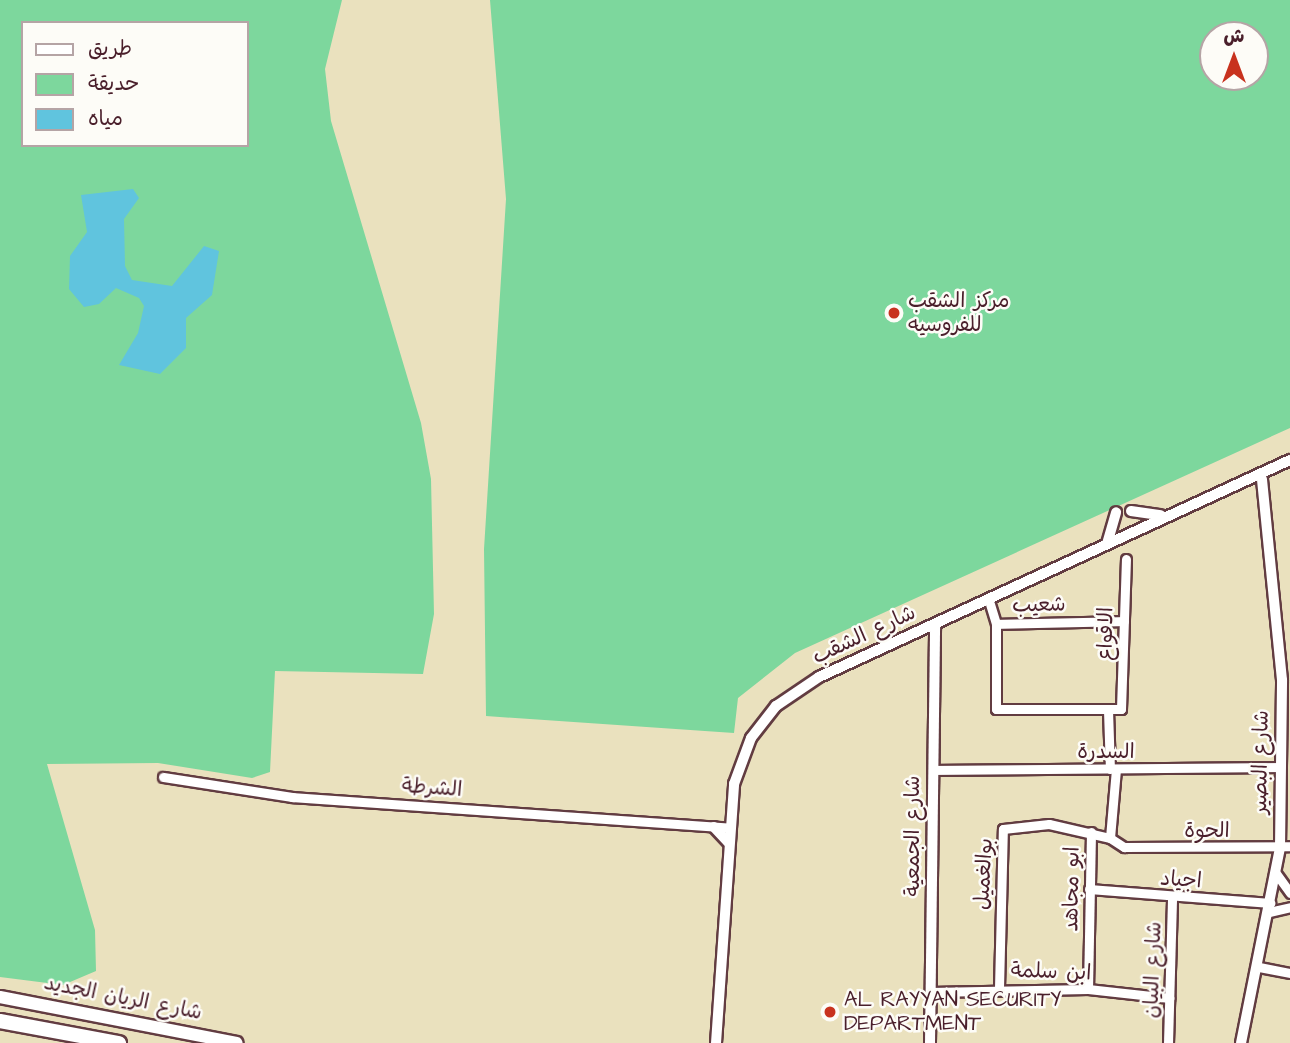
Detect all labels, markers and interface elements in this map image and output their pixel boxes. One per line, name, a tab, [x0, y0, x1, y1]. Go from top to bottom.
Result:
legend	[21, 21, 248, 147]
north arrow	[1199, 21, 1269, 91]
text: ش	[1224, 23, 1244, 50]
text: طريق	[88, 34, 132, 63]
text: حديقة	[88, 69, 139, 98]
text: مياه	[88, 104, 123, 133]
place label: مركز الشقب للفروسيه	[908, 288, 1010, 338]
marker: مركز الشقب للفروسيه	[886, 305, 902, 321]
street label: شعيب	[1012, 592, 1066, 618]
street label: شارع الشقب	[808, 600, 920, 670]
street label: الاقواع	[1093, 607, 1119, 661]
street label: شارع البصير	[1247, 710, 1275, 814]
street label: السدرة	[1077, 739, 1135, 765]
street label: الشرطة	[401, 773, 463, 803]
street label: شارع الجمعية	[900, 776, 926, 896]
street label: الحوة	[1184, 818, 1230, 844]
street label: بوالغميل	[970, 837, 998, 911]
street label: ابو مجاهد	[1059, 846, 1085, 932]
street label: اجياد	[1159, 866, 1203, 894]
street label: شارع البيان	[1139, 921, 1167, 1019]
street label: ابن سلمة	[1010, 958, 1092, 986]
street label: شارع الريان الجديد	[42, 970, 204, 1026]
place label: AL RAYYAN SECURITY DEPARTMENT	[844, 987, 1061, 1037]
marker: AL RAYYAN SECURITY DEPARTMENT	[822, 1004, 838, 1020]

